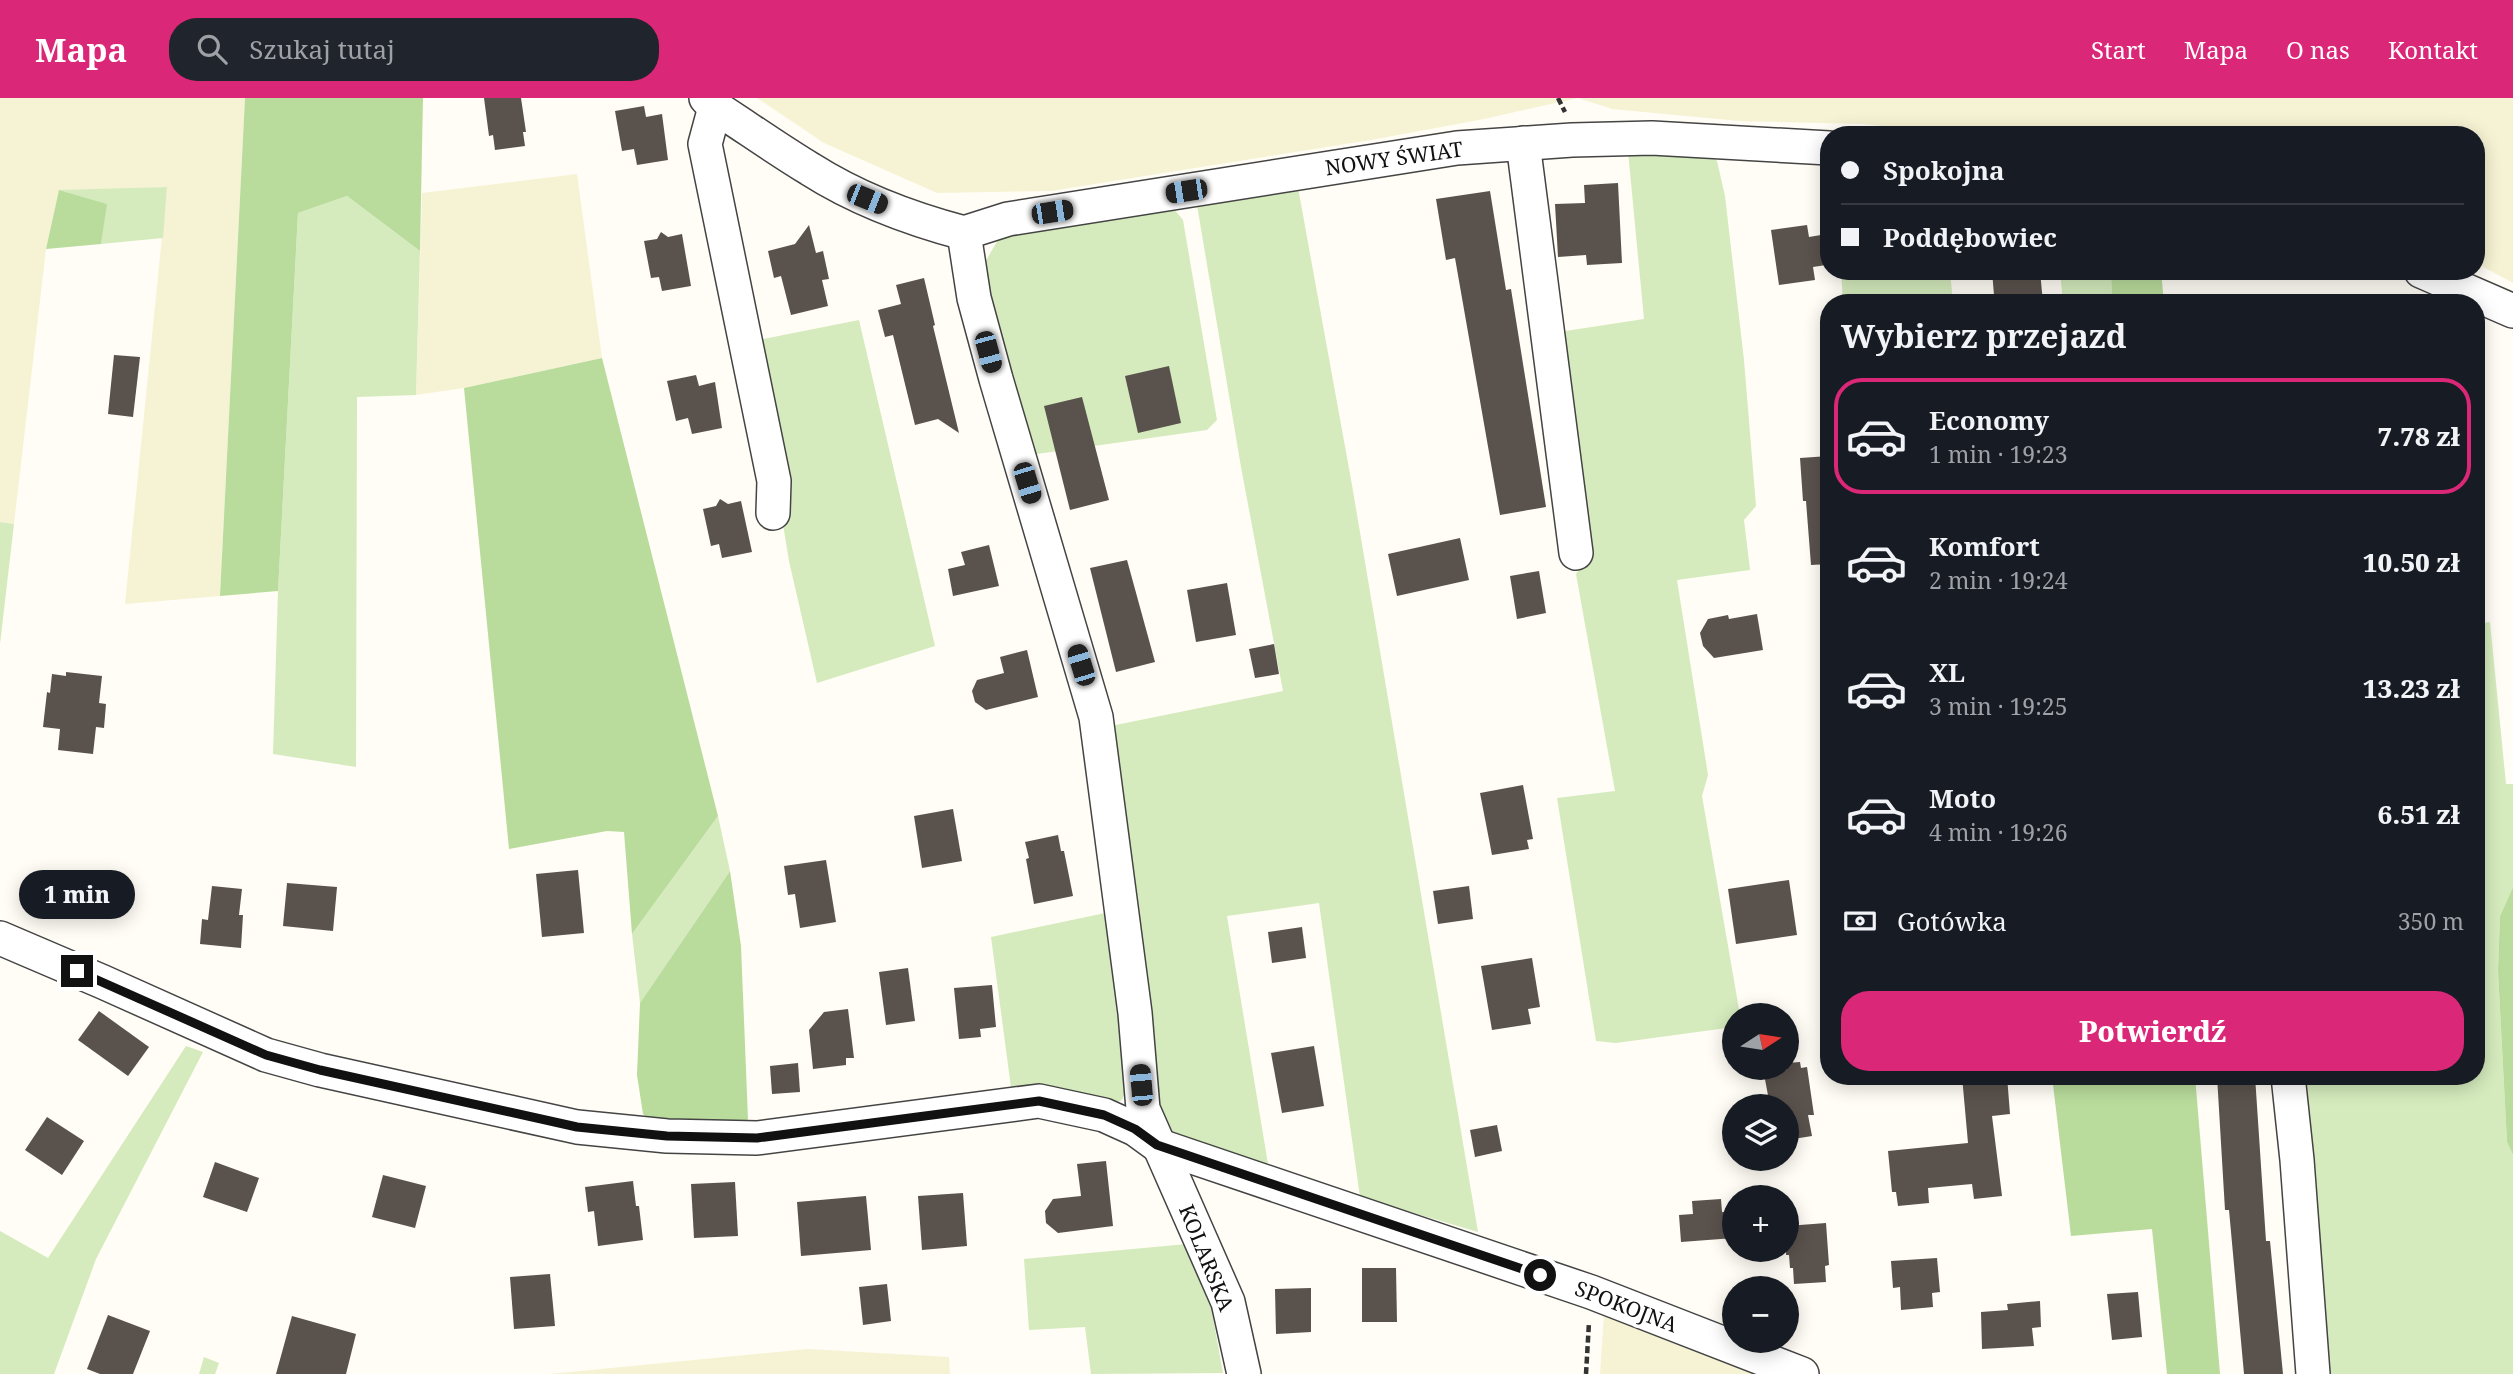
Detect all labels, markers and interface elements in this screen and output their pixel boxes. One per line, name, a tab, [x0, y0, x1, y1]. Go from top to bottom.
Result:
search box	[169, 18, 659, 81]
text: Mapa	[35, 27, 127, 72]
icon: search	[193, 30, 231, 68]
text: Szukaj tutaj	[249, 31, 395, 67]
text: Start	[2091, 33, 2146, 66]
text: Mapa	[2184, 33, 2248, 66]
text: O nas	[2286, 33, 2350, 66]
text: Kontakt	[2388, 33, 2478, 66]
street label: NOWY ŚWIAT	[1323, 134, 1465, 182]
text: Spokojna	[1883, 152, 2005, 188]
car	[1164, 177, 1209, 205]
car	[844, 181, 891, 217]
car	[1030, 198, 1075, 226]
text: Poddębowiec	[1883, 219, 2057, 255]
text: Wybierz przejazd	[1841, 314, 2127, 357]
car	[973, 329, 1004, 375]
text: Economy	[1929, 402, 2049, 438]
icon: car	[1845, 405, 1908, 468]
text: 7.78 zł	[2378, 418, 2460, 454]
text: 1 min · 19:23	[1929, 438, 2067, 470]
car	[1011, 460, 1044, 506]
text: Komfort	[1929, 528, 2040, 564]
icon: car	[1845, 531, 1908, 594]
text: 10.50 zł	[2363, 544, 2460, 580]
text: 2 min · 19:24	[1929, 564, 2067, 596]
car	[1065, 642, 1098, 688]
text: XL	[1929, 654, 1965, 690]
icon: car	[1845, 657, 1908, 720]
text: 13.23 zł	[2363, 670, 2460, 706]
text: 3 min · 19:25	[1929, 690, 2067, 722]
text: Moto	[1929, 780, 1996, 816]
icon: car	[1845, 783, 1908, 846]
text: 6.51 zł	[2378, 796, 2460, 832]
text: 4 min · 19:26	[1929, 816, 2067, 848]
callout: 1 min	[19, 870, 135, 918]
text: 1 min	[44, 878, 110, 910]
icon: cash	[1841, 902, 1879, 940]
text: Gotówka	[1897, 903, 2007, 939]
text: 350 m	[2398, 905, 2464, 937]
route end	[61, 955, 93, 987]
button: Potwierdź	[1841, 991, 2464, 1071]
north arrow	[1722, 1003, 1799, 1080]
map controls	[1722, 1003, 1799, 1353]
car	[1129, 1063, 1154, 1107]
button: layers	[1722, 1094, 1799, 1171]
button: +	[1722, 1185, 1799, 1262]
street label: KOLARSKA	[1173, 1200, 1241, 1315]
route start	[1524, 1259, 1556, 1291]
street label: SPOKOJNA	[1571, 1274, 1682, 1339]
button: −	[1722, 1276, 1799, 1353]

